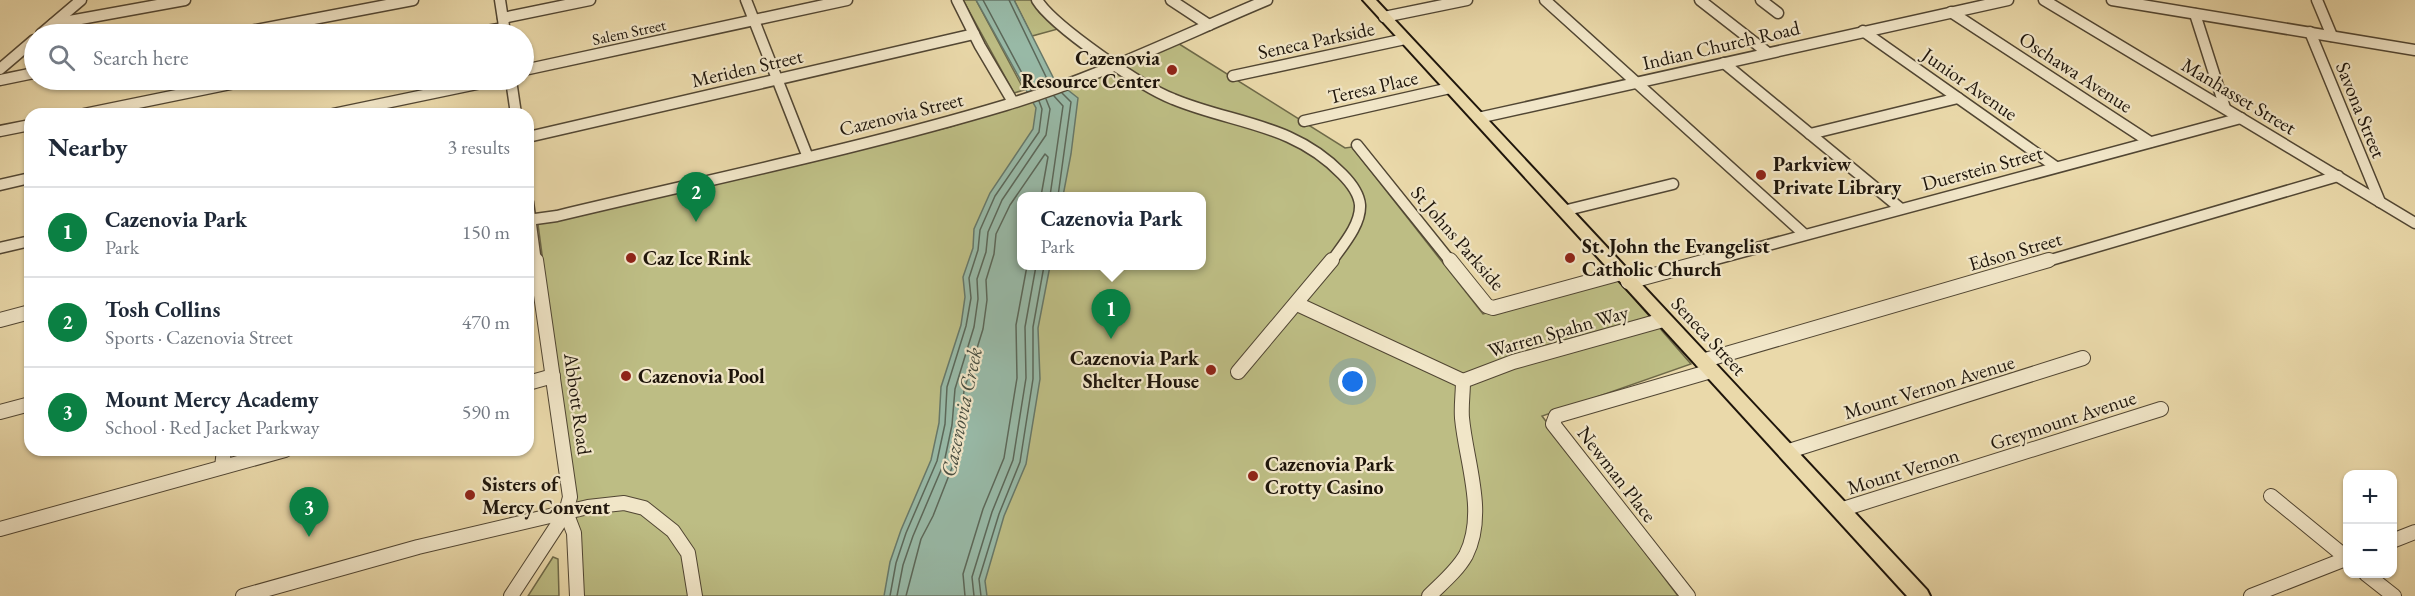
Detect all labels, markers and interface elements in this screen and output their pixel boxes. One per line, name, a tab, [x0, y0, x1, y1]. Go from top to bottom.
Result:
street label: Salem Street	[590, 14, 668, 50]
street label: Indian Church Road	[1640, 14, 1803, 76]
street label: Seneca Parkside	[1255, 15, 1377, 65]
search box	[24, 24, 534, 90]
street label: Oschawa Avenue	[2014, 26, 2138, 119]
street label: Junior Avenue	[1916, 40, 2023, 127]
icon: search	[45, 41, 78, 74]
street label: Meriden Street	[689, 42, 806, 93]
text: Search here	[93, 43, 188, 72]
place label: Cazenovia Resource Center	[1021, 45, 1161, 94]
street label: Manhasset Street	[2177, 52, 2302, 141]
street label: Savona Street	[2330, 58, 2392, 163]
marker: Cazenovia Resource Center	[1165, 63, 1179, 77]
street label: Teresa Place	[1326, 64, 1421, 110]
street label: Cazenovia Street	[836, 86, 966, 142]
text: Nearby	[48, 130, 128, 164]
text: 3 results	[447, 134, 510, 160]
street label: Duerstein Street	[1919, 139, 2046, 197]
place label: Parkview Private Library	[1773, 151, 1902, 200]
marker: Parkview Private Library	[1754, 168, 1768, 182]
pin: 2	[676, 172, 716, 222]
street label: St Johns Parkside	[1405, 180, 1511, 296]
popup	[1017, 192, 1206, 270]
text: Cazenovia Park	[1040, 204, 1183, 233]
text: Cazenovia Park	[105, 205, 247, 234]
text: 1	[62, 219, 73, 245]
text: 150 m	[462, 219, 510, 245]
street label: Edson Street	[1965, 225, 2065, 277]
text: Park	[1040, 233, 1075, 259]
place label: St. John the Evangelist Catholic Church	[1582, 233, 1770, 282]
text: Park	[105, 234, 139, 260]
place label: Caz Ice Rink	[643, 245, 752, 271]
marker: Caz Ice Rink	[624, 251, 638, 265]
marker: St. John the Evangelist Catholic Church	[1563, 251, 1577, 265]
pin: 1	[1092, 290, 1130, 339]
street label: Seneca Street	[1666, 291, 1753, 382]
text: Tosh Collins	[105, 295, 220, 324]
street label: Warren Spahn Way	[1485, 298, 1632, 363]
text: 2	[62, 309, 73, 335]
text: 470 m	[462, 309, 510, 335]
text: Sports · Cazenovia Street	[105, 324, 293, 350]
water label: Cazenovia Creek	[934, 344, 988, 479]
place label: Cazenovia Park Shelter House	[1070, 345, 1200, 394]
street label: Mount Vernon Avenue	[1840, 349, 2018, 425]
street label: Abbott Road	[558, 350, 598, 458]
place label: Cazenovia Pool	[638, 363, 765, 389]
marker: Cazenovia Park Shelter House	[1204, 363, 1218, 377]
your location	[1338, 367, 1367, 396]
marker: Cazenovia Pool	[619, 369, 633, 383]
street label: Greymount Avenue	[1987, 384, 2140, 456]
text: Mount Mercy Academy	[105, 385, 319, 414]
text: 3	[62, 399, 73, 425]
text: 590 m	[462, 399, 510, 425]
text: School · Red Jacket Parkway	[105, 414, 319, 440]
street label: Newman Place	[1571, 421, 1663, 527]
street label: Mount Vernon	[1844, 442, 1963, 500]
place label: Cazenovia Park Crotty Casino	[1265, 451, 1395, 500]
marker: Cazenovia Park Crotty Casino	[1246, 469, 1260, 483]
map controls	[2343, 470, 2397, 578]
button: +	[2343, 470, 2397, 524]
place label: Sisters of Mercy Convent	[482, 471, 611, 520]
pin: 3	[290, 488, 328, 537]
marker: Sisters of Mercy Convent	[463, 488, 477, 502]
button: −	[2343, 524, 2397, 578]

